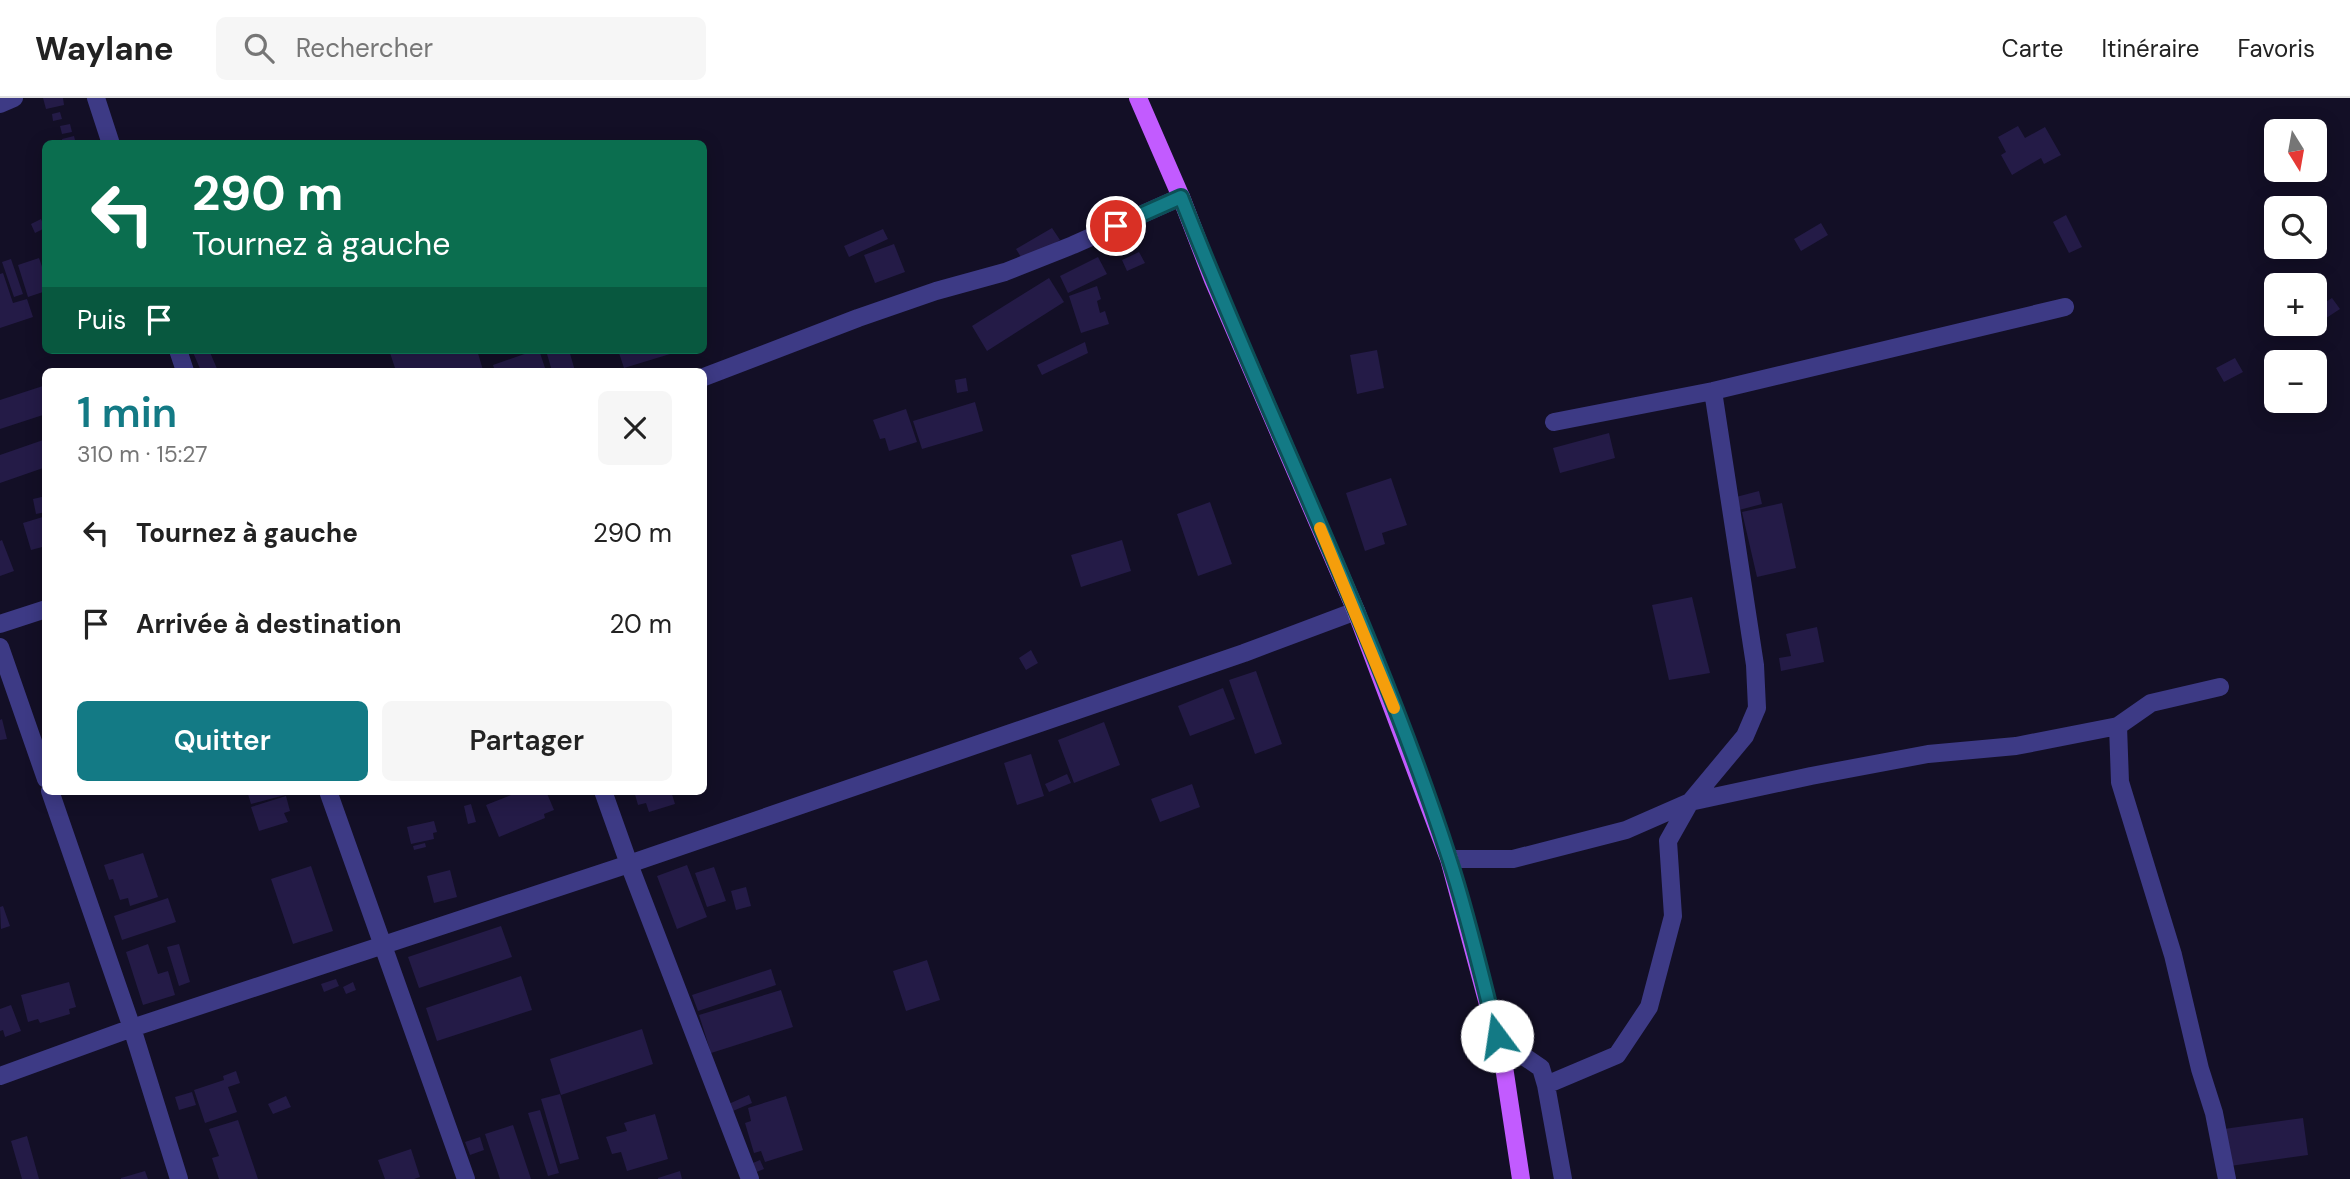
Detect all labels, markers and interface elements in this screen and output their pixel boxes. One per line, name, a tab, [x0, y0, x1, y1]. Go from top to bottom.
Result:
search box	[216, 17, 706, 80]
text: Waylane	[35, 27, 174, 70]
icon: search	[240, 29, 278, 67]
text: Rechercher	[296, 31, 433, 65]
text: Carte	[2002, 33, 2063, 64]
text: Itinéraire	[2101, 33, 2199, 64]
text: Favoris	[2237, 33, 2315, 64]
north arrow	[2264, 119, 2328, 182]
map controls	[2264, 119, 2327, 413]
text: 290 m	[192, 161, 343, 225]
icon: left	[77, 168, 168, 259]
pin	[1086, 196, 1146, 256]
button: search	[2264, 196, 2327, 259]
icon: arrive	[1097, 207, 1135, 245]
text: Tournez à gauche	[192, 223, 450, 265]
button: +	[2264, 273, 2327, 336]
icon: arrive	[140, 301, 178, 339]
text: Puis	[77, 303, 126, 337]
button: −	[2264, 350, 2327, 413]
text: 1 min	[77, 385, 177, 440]
button: close	[598, 391, 672, 465]
text: 310 m · 15:27	[77, 439, 208, 469]
icon: left	[77, 514, 115, 552]
text: Tournez à gauche	[136, 516, 358, 550]
text: 290 m	[593, 516, 672, 550]
icon: arrive	[77, 605, 115, 643]
text: Arrivée à destination	[136, 607, 402, 641]
text: 20 m	[609, 607, 672, 641]
button: Quitter	[77, 701, 368, 781]
button: Partager	[382, 701, 672, 781]
position arrow	[1460, 999, 1534, 1073]

